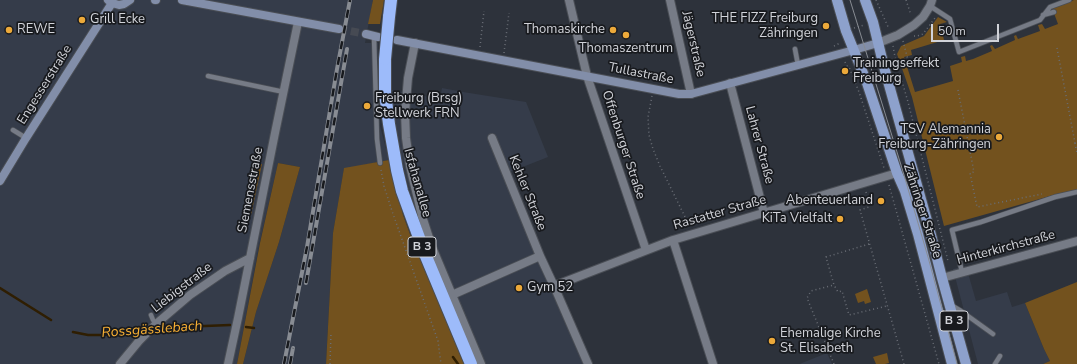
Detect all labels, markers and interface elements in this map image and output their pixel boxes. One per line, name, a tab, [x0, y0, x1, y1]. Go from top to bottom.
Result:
street label: Jägerstraße	[678, 9, 708, 79]
place label: THE FIZZ Freiburg Zähringen	[712, 11, 818, 42]
place label: Grill Ecke	[90, 12, 145, 28]
marker: Grill Ecke	[77, 15, 87, 25]
scale bar	[933, 16, 1001, 42]
marker: THE FIZZ Freiburg Zähringen	[821, 21, 831, 31]
place label: REWE	[17, 22, 55, 38]
place label: Thomaskirche	[524, 22, 605, 38]
text: 50 m	[938, 23, 966, 39]
marker: REWE	[4, 25, 14, 35]
marker: Thomaskirche	[608, 25, 618, 35]
marker: Thomaszentrum	[621, 30, 631, 40]
place label: Thomaszentrum	[579, 41, 673, 57]
street label: Engesserstraße	[14, 42, 76, 128]
place label: Trainingseffekt Freiburg	[853, 56, 939, 87]
street label: Tullastraße	[607, 60, 675, 88]
marker: Trainingseffekt Freiburg	[840, 66, 850, 76]
street label: Offenburger Straße	[598, 89, 648, 201]
place label: Freiburg (Brsg) Stellwerk FRN	[375, 91, 462, 122]
marker: Freiburg (Brsg) Stellwerk FRN	[362, 101, 372, 111]
street label: Lahrer Straße	[741, 104, 777, 186]
place label: TSV Alemannia Freiburg-Zähringen	[878, 122, 991, 153]
marker: TSV Alemannia Freiburg-Zähringen	[994, 132, 1004, 142]
street label: Siemensstraße	[235, 146, 267, 234]
street label: Isfahanallee	[400, 147, 434, 219]
street label: Kehler Straße	[505, 153, 549, 233]
street label: Zähringer Straße	[899, 162, 945, 260]
street label: Rastatter Straße	[672, 192, 768, 234]
place label: Abenteuerland	[786, 193, 873, 209]
marker: Abenteuerland	[876, 196, 886, 206]
place label: KiTa Vielfalt	[762, 211, 832, 227]
marker: KiTa Vielfalt	[835, 214, 845, 224]
street label: Hinterkirchstraße	[955, 227, 1057, 269]
road number: B 3	[408, 237, 436, 257]
street label: Liebigstraße	[149, 260, 215, 316]
place label: Gym 52	[527, 280, 573, 296]
marker: Gym 52	[514, 283, 524, 293]
road number: B 3	[940, 311, 968, 331]
water label: Rossgässlebach	[101, 318, 203, 342]
place label: Ehemalige Kirche St. Elisabeth	[780, 326, 881, 357]
marker: Ehemalige Kirche St. Elisabeth	[767, 336, 777, 346]

